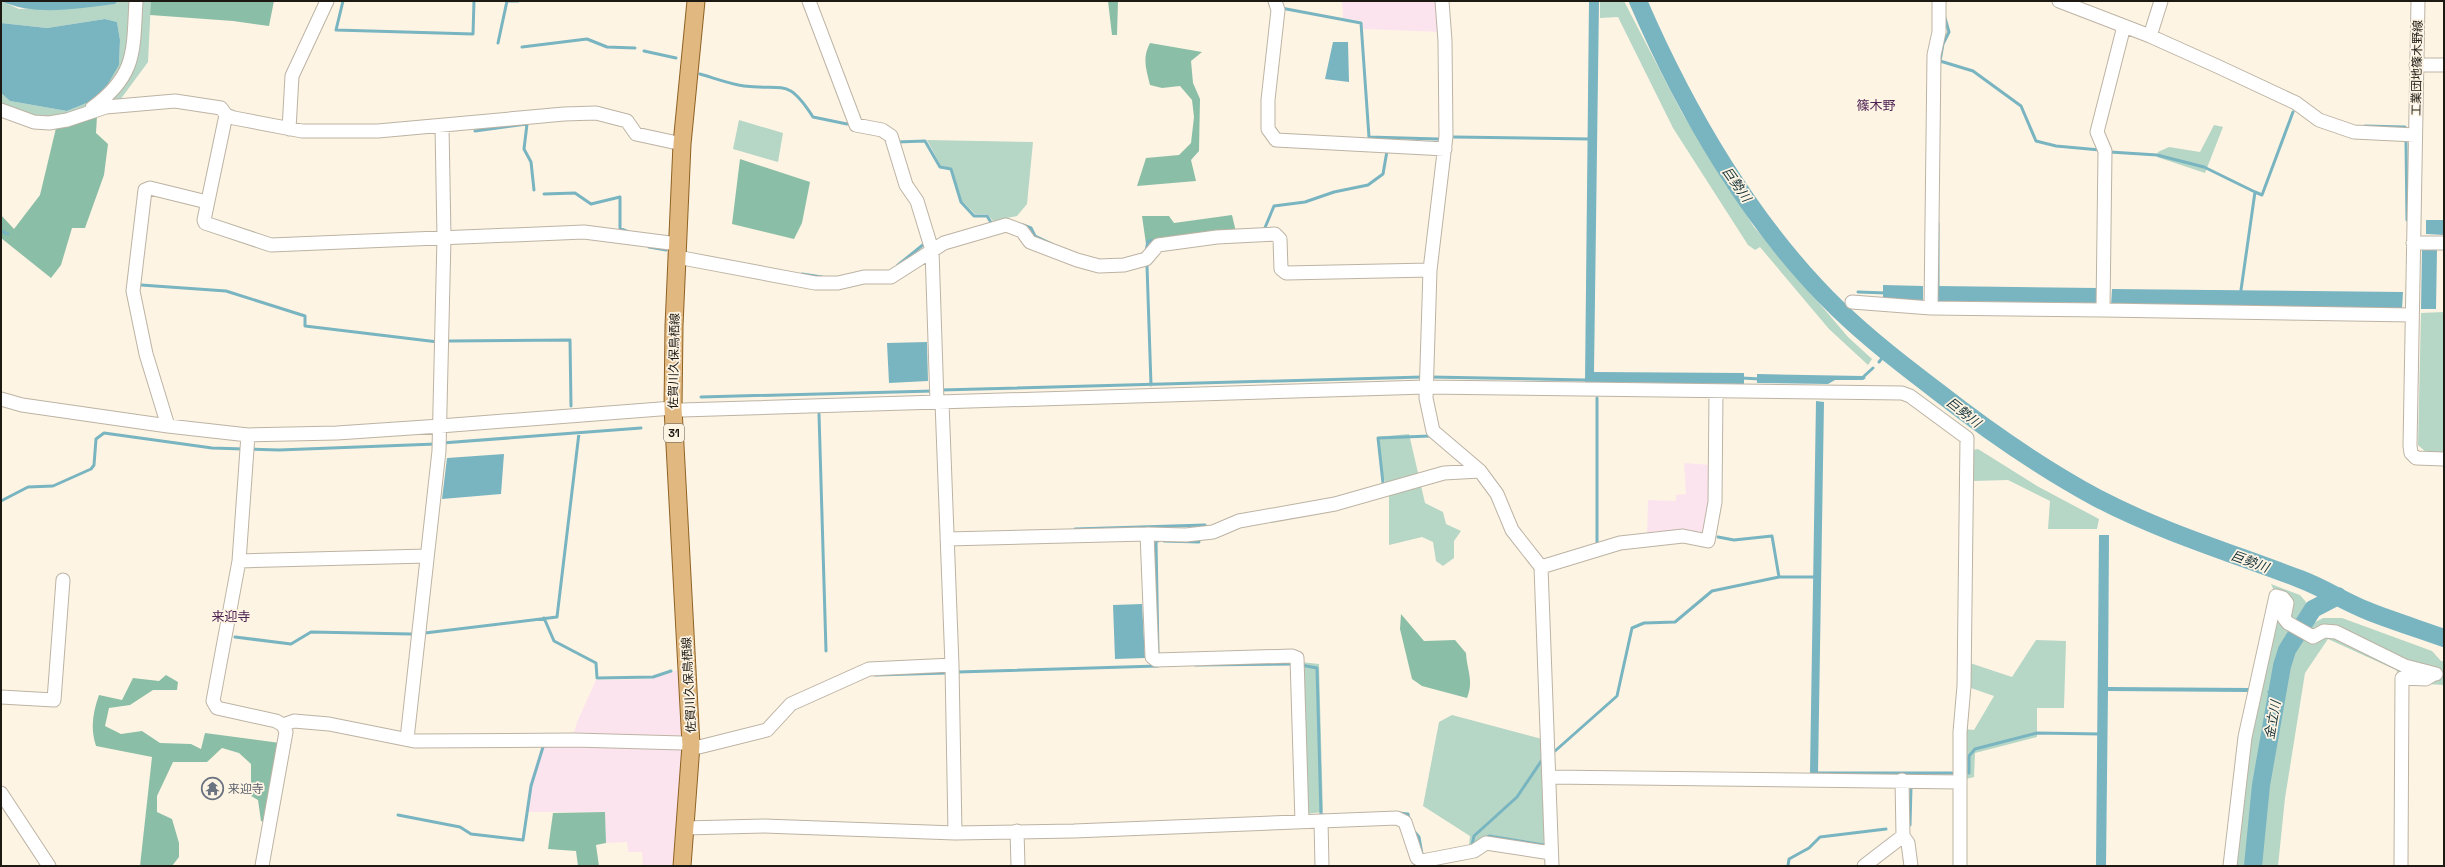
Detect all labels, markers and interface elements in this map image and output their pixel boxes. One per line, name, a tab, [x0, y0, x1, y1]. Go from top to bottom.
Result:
street label: 工業団地篠木野線	[2408, 20, 2426, 116]
district label: 篠木野	[1856, 97, 1896, 114]
water label: 巨勢川	[1718, 163, 1756, 207]
street label: 佐賀川久保鳥栖線	[665, 313, 683, 409]
water label: 巨勢川	[1943, 394, 1986, 432]
road number: 31	[664, 424, 684, 442]
water label: 巨勢川	[2229, 547, 2273, 577]
district label: 来迎寺	[211, 608, 251, 625]
street label: 佐賀川久保鳥栖線	[678, 637, 700, 733]
water label: 金立川	[2261, 697, 2285, 741]
temple icon: 来迎寺	[200, 776, 226, 802]
place label: 来迎寺	[228, 781, 264, 797]

